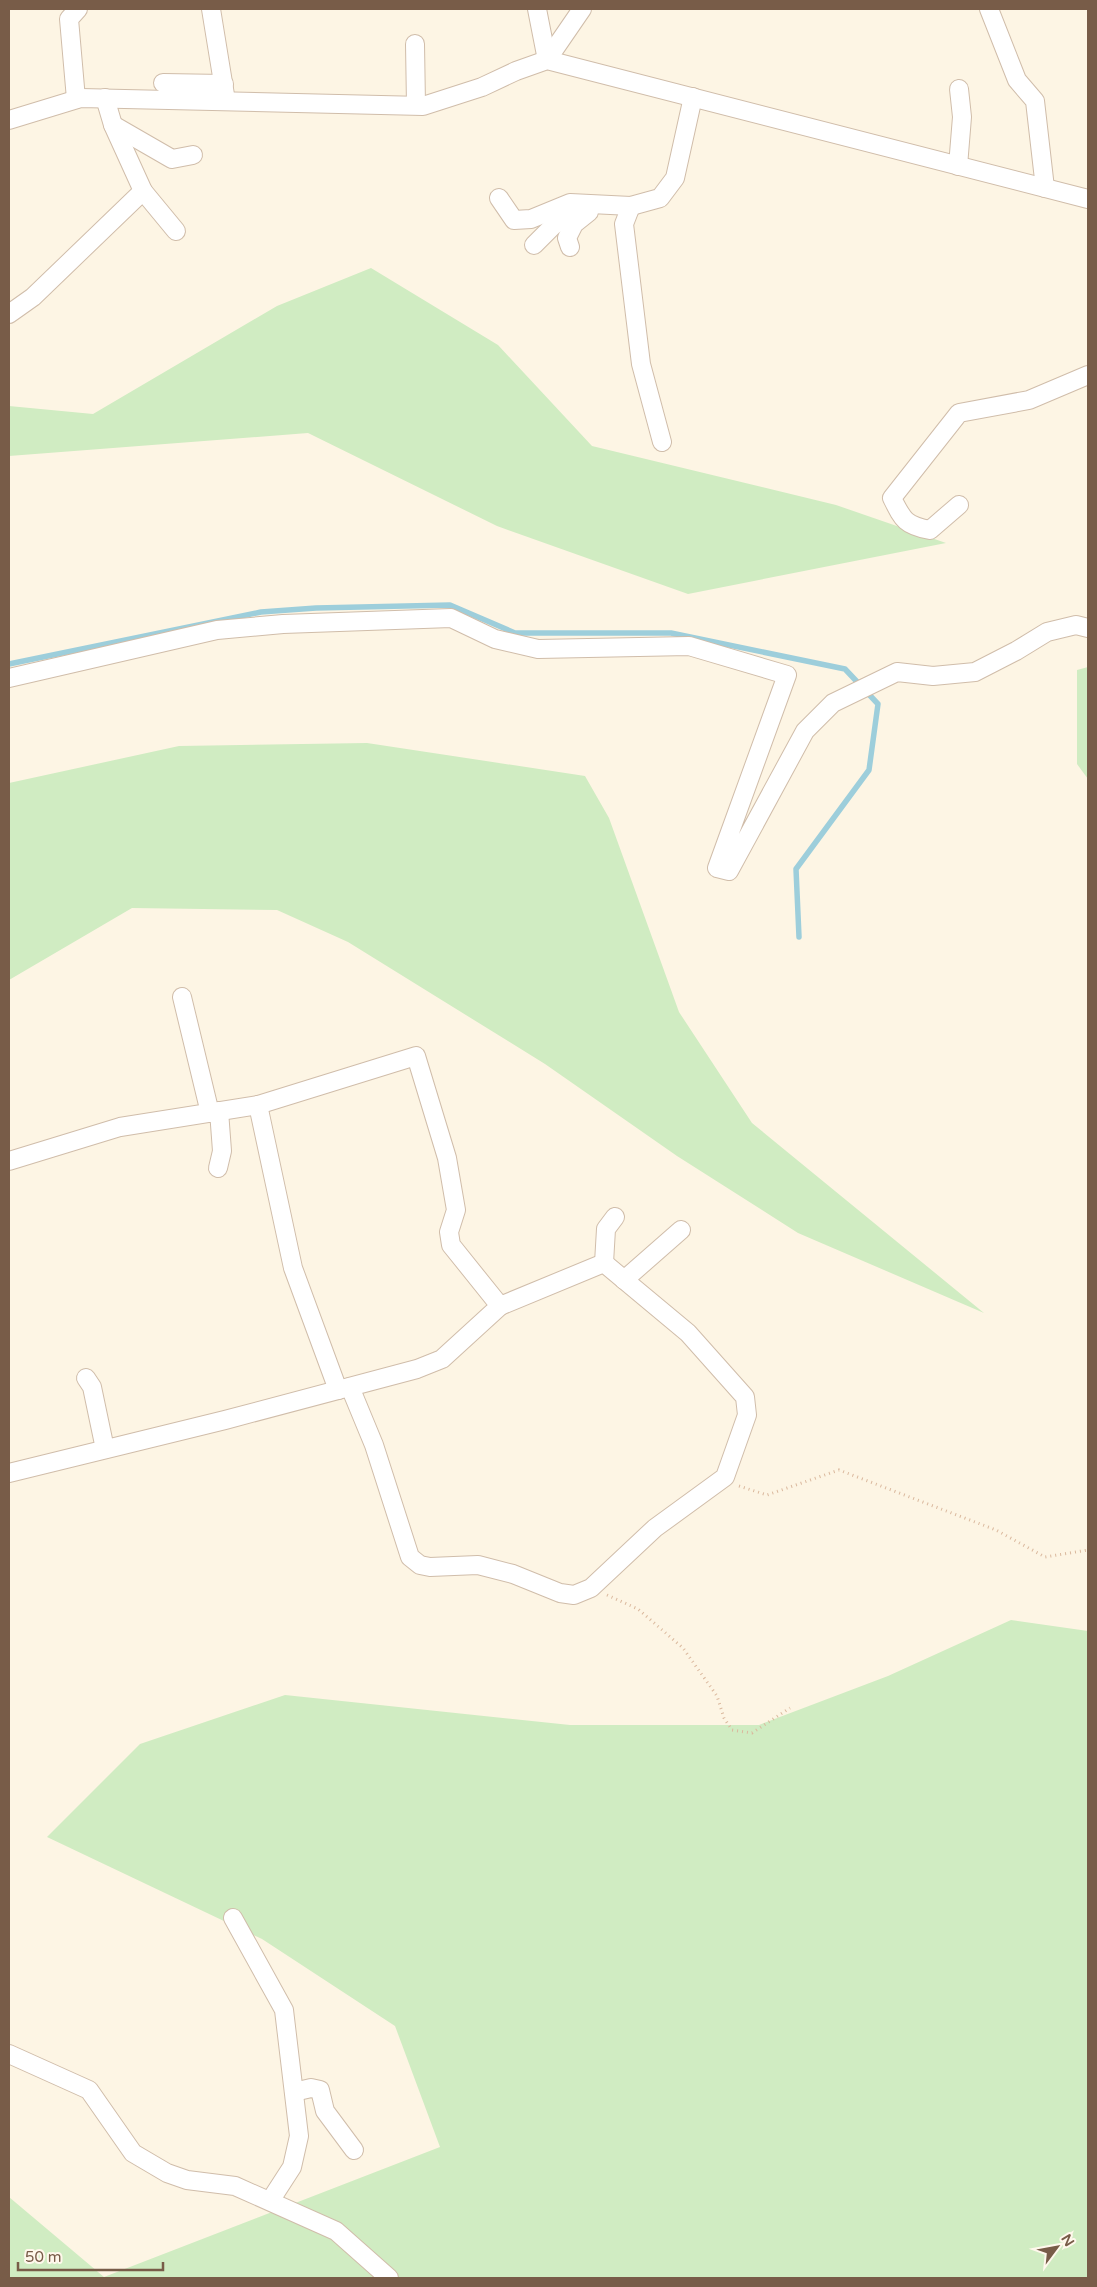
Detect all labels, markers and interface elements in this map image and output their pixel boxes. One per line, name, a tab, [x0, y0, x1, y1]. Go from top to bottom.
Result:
north arrow	[1032, 2222, 1082, 2272]
text: N	[1057, 2231, 1078, 2250]
scale bar	[18, 2240, 162, 2272]
text: 50 m	[25, 2248, 62, 2266]

